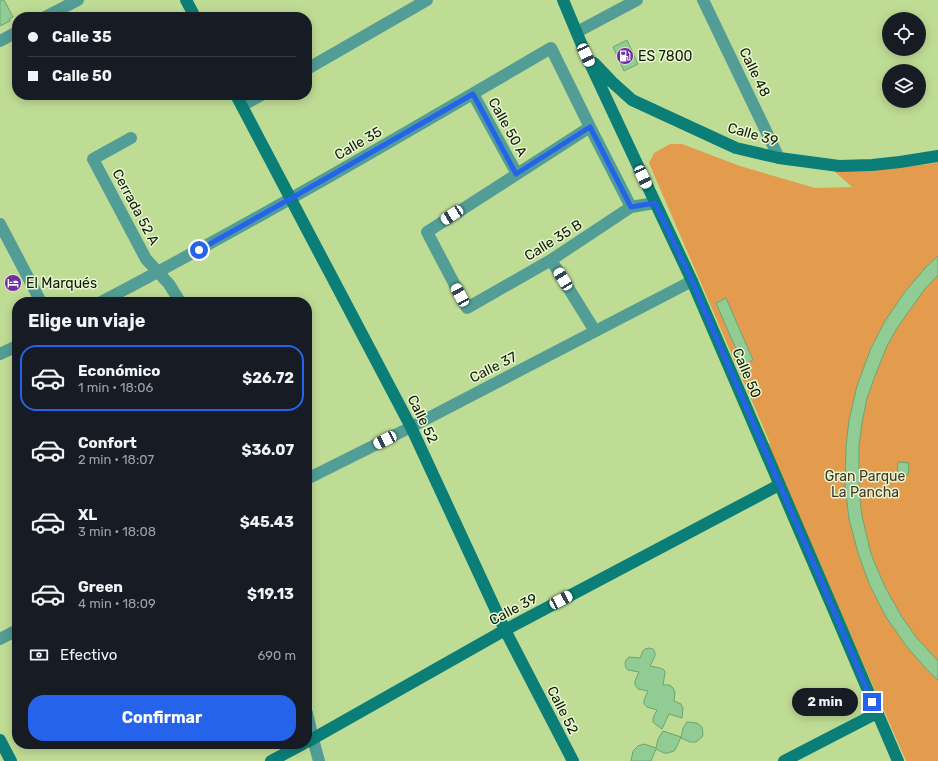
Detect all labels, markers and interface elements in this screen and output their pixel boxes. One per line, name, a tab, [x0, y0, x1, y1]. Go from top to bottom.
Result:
map controls	[882, 12, 926, 108]
button: locate	[882, 12, 926, 56]
text: Calle 35	[52, 28, 112, 46]
car	[575, 42, 597, 68]
street label: Calle 48	[735, 45, 774, 100]
fuel station icon: ES 7800	[615, 46, 635, 66]
place label: ES 7800	[638, 48, 693, 65]
button: layers	[882, 64, 926, 108]
text: Calle 50	[52, 67, 112, 85]
street label: Calle 50 A	[484, 95, 531, 160]
street label: Calle 39	[726, 119, 780, 150]
street label: Calle 35	[332, 123, 385, 164]
car	[632, 164, 654, 190]
street label: Cerrada 52 A	[108, 166, 163, 249]
car	[439, 203, 465, 227]
street label: Calle 35 B	[521, 216, 585, 265]
route start	[190, 241, 208, 259]
car	[552, 266, 574, 292]
hotel icon: El Marqués	[3, 273, 23, 293]
place label: El Marqués	[26, 275, 97, 292]
car	[449, 282, 471, 308]
text: Elige un viaje	[28, 310, 145, 332]
street label: Calle 50	[728, 346, 765, 401]
street label: Calle 37	[467, 348, 520, 387]
icon: car	[30, 360, 66, 396]
text: Económico	[78, 362, 160, 380]
text: $26.72	[242, 369, 294, 387]
text: 1 min · 18:06	[78, 380, 153, 395]
street label: Calle 52	[404, 392, 442, 446]
car	[372, 429, 398, 451]
icon: car	[30, 432, 66, 468]
text: Confort	[78, 434, 137, 452]
text: $36.07	[241, 441, 294, 459]
text: 2 min · 18:07	[78, 452, 154, 467]
park label: Gran Parque La Pancha	[825, 468, 906, 501]
icon: car	[30, 504, 66, 540]
text: XL	[78, 506, 97, 524]
text: $45.43	[240, 513, 294, 531]
text: 3 min · 18:08	[78, 524, 156, 539]
icon: car	[30, 576, 66, 612]
text: Green	[78, 578, 123, 596]
text: $19.13	[247, 585, 294, 603]
car	[548, 589, 574, 611]
street label: Calle 39	[486, 590, 540, 629]
text: 4 min · 18:09	[78, 596, 156, 611]
icon: cash	[28, 644, 50, 666]
text: Efectivo	[60, 646, 117, 664]
text: 690 m	[257, 648, 296, 663]
street label: Calle 52	[543, 683, 582, 737]
callout: 2 min	[792, 688, 858, 716]
route end	[863, 693, 881, 711]
text: 2 min	[807, 694, 843, 709]
button: Confirmar	[28, 695, 296, 741]

